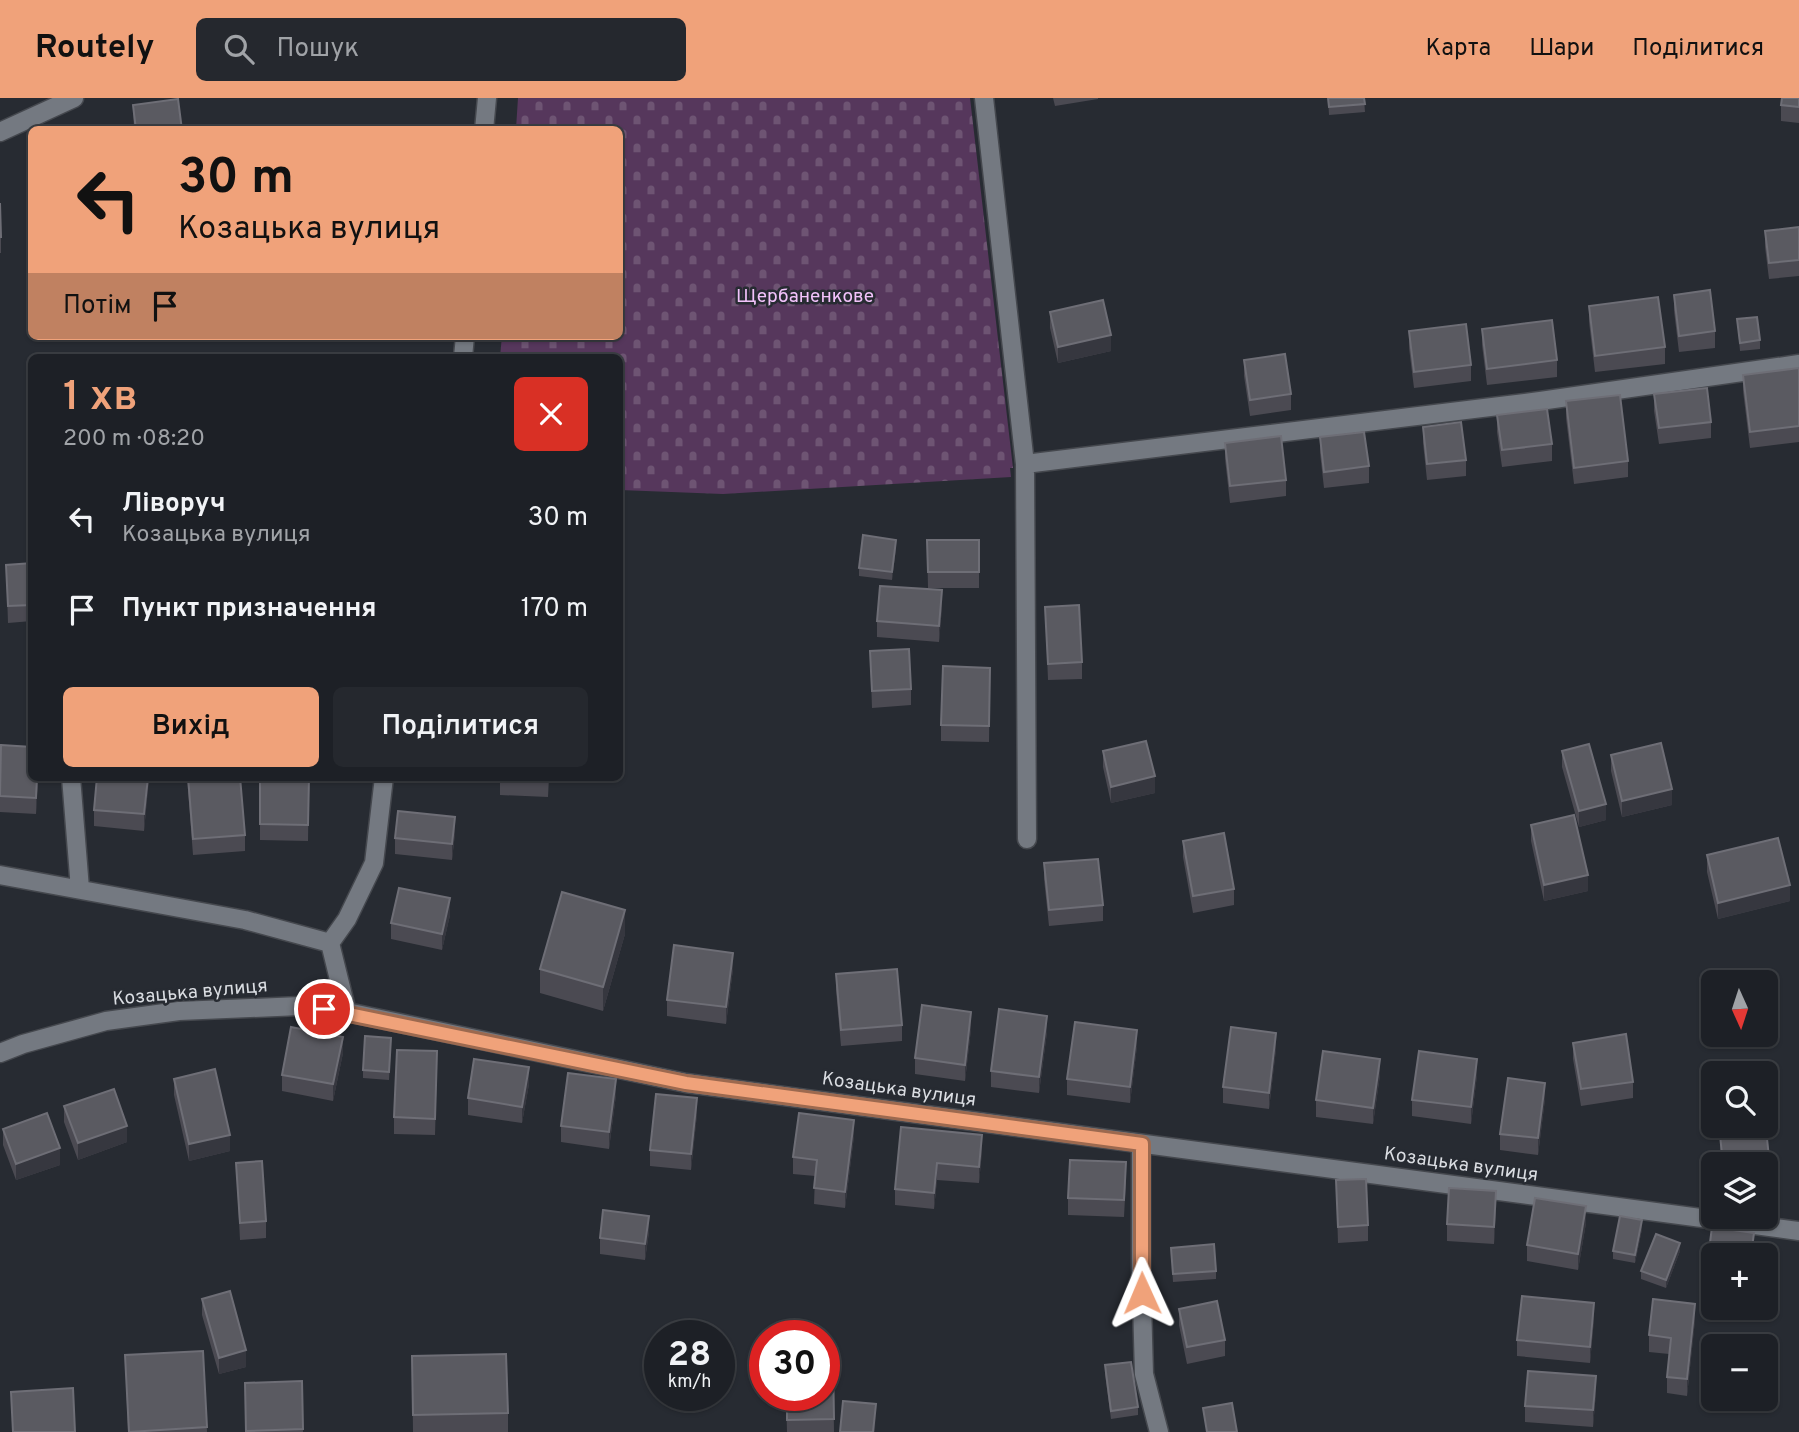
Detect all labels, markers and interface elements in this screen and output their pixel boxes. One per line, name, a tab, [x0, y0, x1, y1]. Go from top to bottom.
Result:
search box	[196, 18, 686, 81]
text: Routely	[35, 28, 154, 70]
icon: search	[220, 30, 258, 68]
text: Пошук	[276, 33, 359, 66]
text: Карта	[1426, 34, 1491, 64]
text: Шари	[1529, 34, 1594, 64]
text: Поділитися	[1632, 34, 1764, 64]
text: 30 m	[178, 149, 294, 211]
icon: left	[63, 154, 154, 245]
text: Козацька вулиця	[178, 210, 440, 250]
park label: Щербаненкове	[736, 285, 874, 309]
icon: arrive	[146, 287, 184, 325]
text: Потім	[63, 290, 132, 323]
text: 1 хв	[63, 372, 138, 425]
button: close	[514, 377, 588, 451]
text: 200 m · 08:20	[63, 425, 205, 454]
text: Ліворуч	[122, 488, 225, 521]
icon: left	[63, 500, 101, 538]
text: 30 m	[528, 502, 588, 535]
text: Козацька вулиця	[122, 521, 310, 550]
icon: arrive	[63, 591, 101, 629]
text: Пункт призначення	[122, 593, 376, 626]
text: 170 m	[521, 593, 588, 626]
button: Вихід	[63, 687, 319, 767]
button: Поділитися	[333, 687, 588, 767]
north arrow	[1701, 970, 1778, 1046]
map controls	[1701, 970, 1778, 1411]
street label: Козацька вулиця	[111, 974, 269, 1012]
pin	[294, 979, 354, 1039]
icon: arrive	[305, 990, 343, 1028]
button: search	[1701, 1061, 1778, 1138]
street label: Козацька вулиця	[820, 1067, 978, 1113]
street label: Козацька вулиця	[1382, 1142, 1540, 1188]
button: layers	[1701, 1152, 1778, 1229]
button: +	[1701, 1243, 1778, 1320]
position arrow	[1105, 1256, 1179, 1330]
speed limit sign: 30	[749, 1320, 840, 1411]
text: 28	[668, 1334, 711, 1378]
button: −	[1701, 1334, 1778, 1411]
text: km/h	[668, 1371, 711, 1394]

